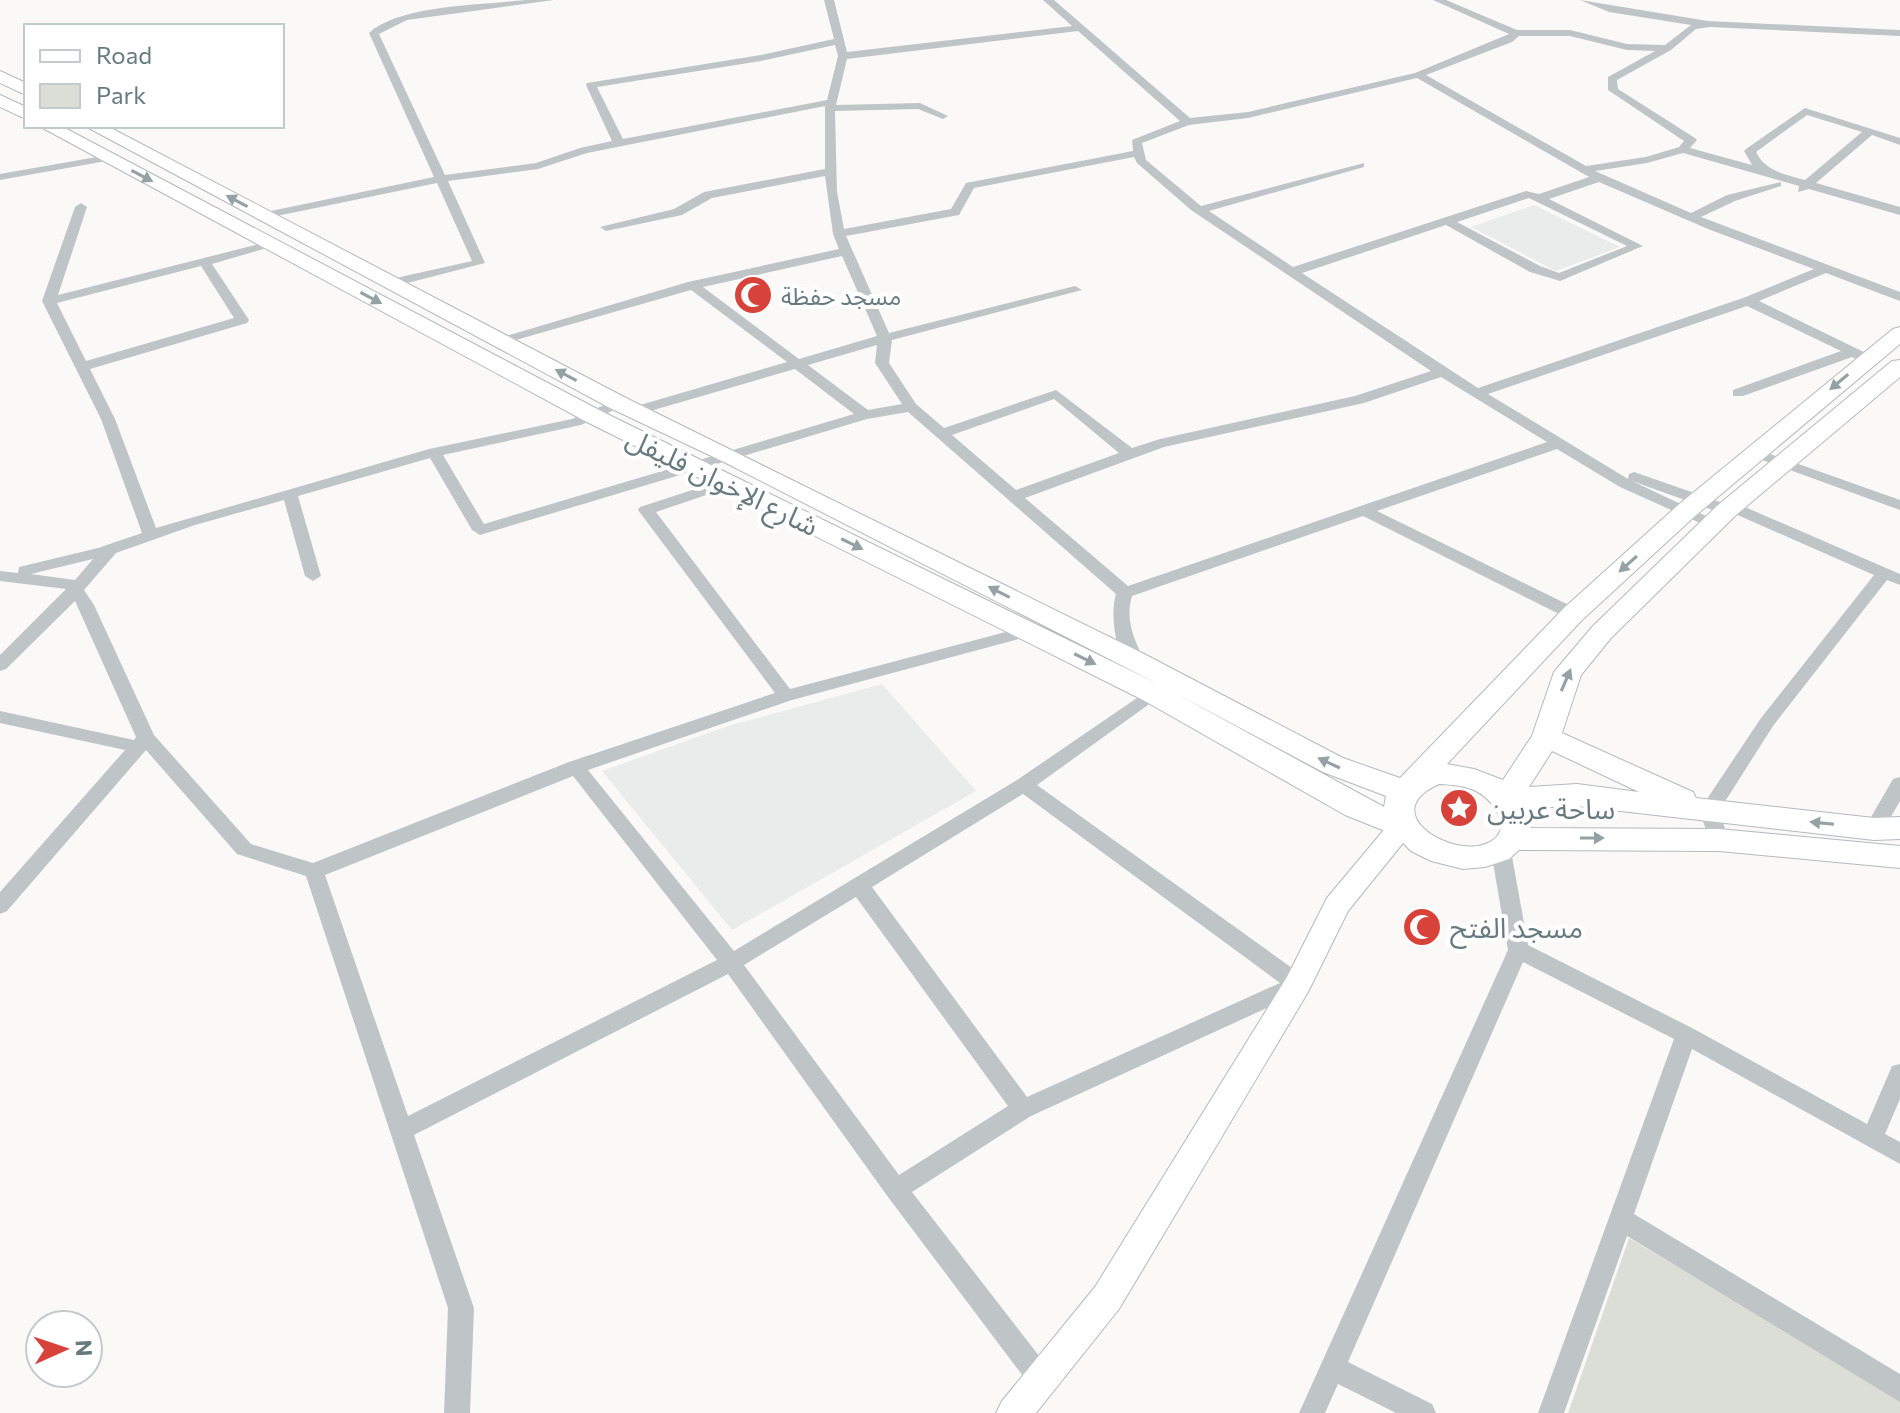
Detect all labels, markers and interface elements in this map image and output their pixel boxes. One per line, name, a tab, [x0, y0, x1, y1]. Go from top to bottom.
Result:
legend	[24, 24, 284, 128]
text: Road	[96, 40, 152, 69]
text: Park	[96, 80, 146, 109]
one-way arrow	[131, 168, 153, 182]
one-way arrow	[226, 195, 249, 208]
mosque icon: مسجد حفظة	[732, 274, 774, 316]
place label: مسجد حفظة	[781, 281, 901, 310]
one-way arrow	[360, 292, 383, 305]
one-way arrow	[555, 369, 578, 382]
one-way arrow	[1830, 373, 1850, 390]
street label: شارع الإخوان فليفل	[619, 420, 825, 547]
one-way arrow	[840, 537, 864, 551]
one-way arrow	[1619, 554, 1638, 572]
one-way arrow	[988, 585, 1011, 598]
one-way arrow	[1074, 652, 1097, 666]
one-way arrow	[1560, 668, 1573, 692]
one-way arrow	[1318, 756, 1341, 769]
place icon: ساحة عربين	[1438, 787, 1480, 829]
place label: ساحة عربين	[1487, 791, 1615, 826]
one-way arrow	[1809, 817, 1834, 830]
one-way arrow	[1580, 832, 1605, 844]
mosque icon: مسجد الفتح	[1401, 906, 1443, 948]
place label: مسجد الفتح	[1450, 910, 1583, 949]
north arrow	[24, 1309, 104, 1389]
text: N	[71, 1339, 98, 1357]

